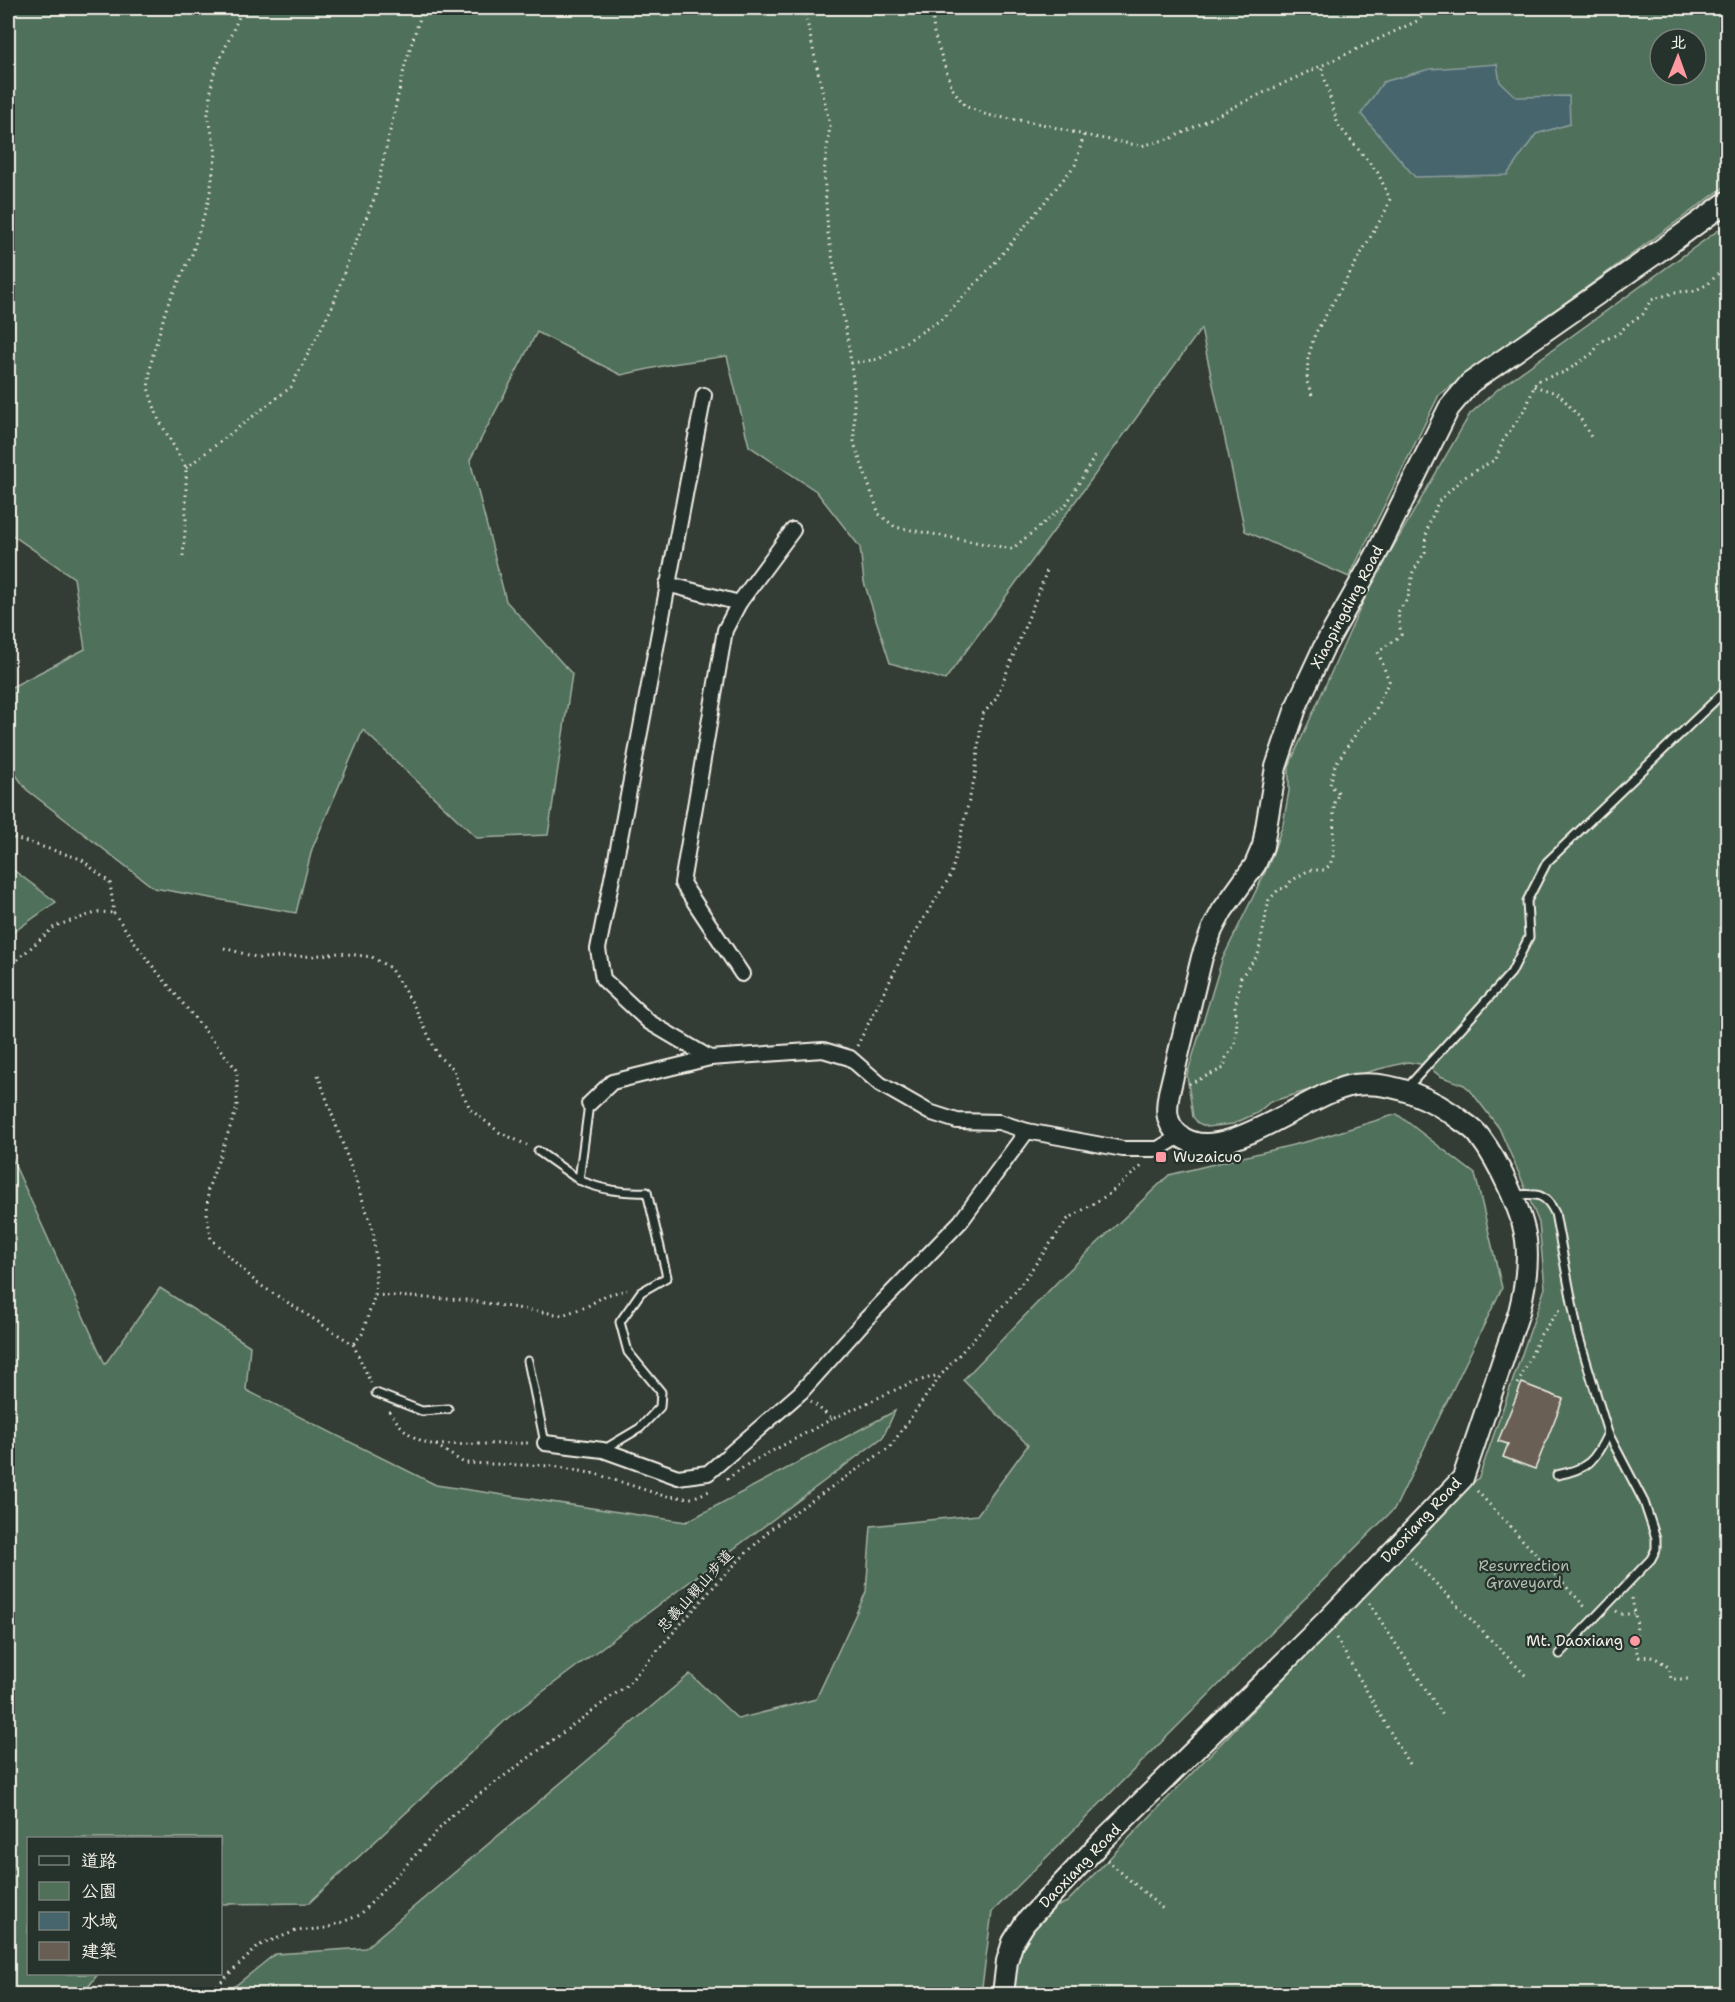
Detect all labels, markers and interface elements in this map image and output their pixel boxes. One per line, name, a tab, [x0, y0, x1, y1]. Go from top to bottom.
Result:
north arrow	[1648, 27, 1708, 87]
text: 北	[1670, 32, 1686, 53]
street label: Xiaopingding Road	[1306, 541, 1388, 672]
place label: Wuzaicuo	[1173, 1147, 1242, 1167]
marker: Wuzaicuo	[1154, 1150, 1168, 1164]
street label: Daoxiang Road	[1376, 1473, 1466, 1567]
street label: 忠義山親山步道	[652, 1545, 738, 1637]
park label: Resurrection Graveyard	[1479, 1556, 1569, 1593]
place label: Mt. Daoxiang	[1526, 1631, 1623, 1651]
marker: Mt. Daoxiang	[1628, 1634, 1642, 1648]
street label: Daoxiang Road	[1035, 1819, 1126, 1913]
legend	[27, 1837, 222, 1975]
text: 道路	[81, 1849, 117, 1873]
text: 公園	[81, 1879, 117, 1903]
text: 水域	[81, 1909, 117, 1933]
text: 建築	[81, 1939, 117, 1963]

